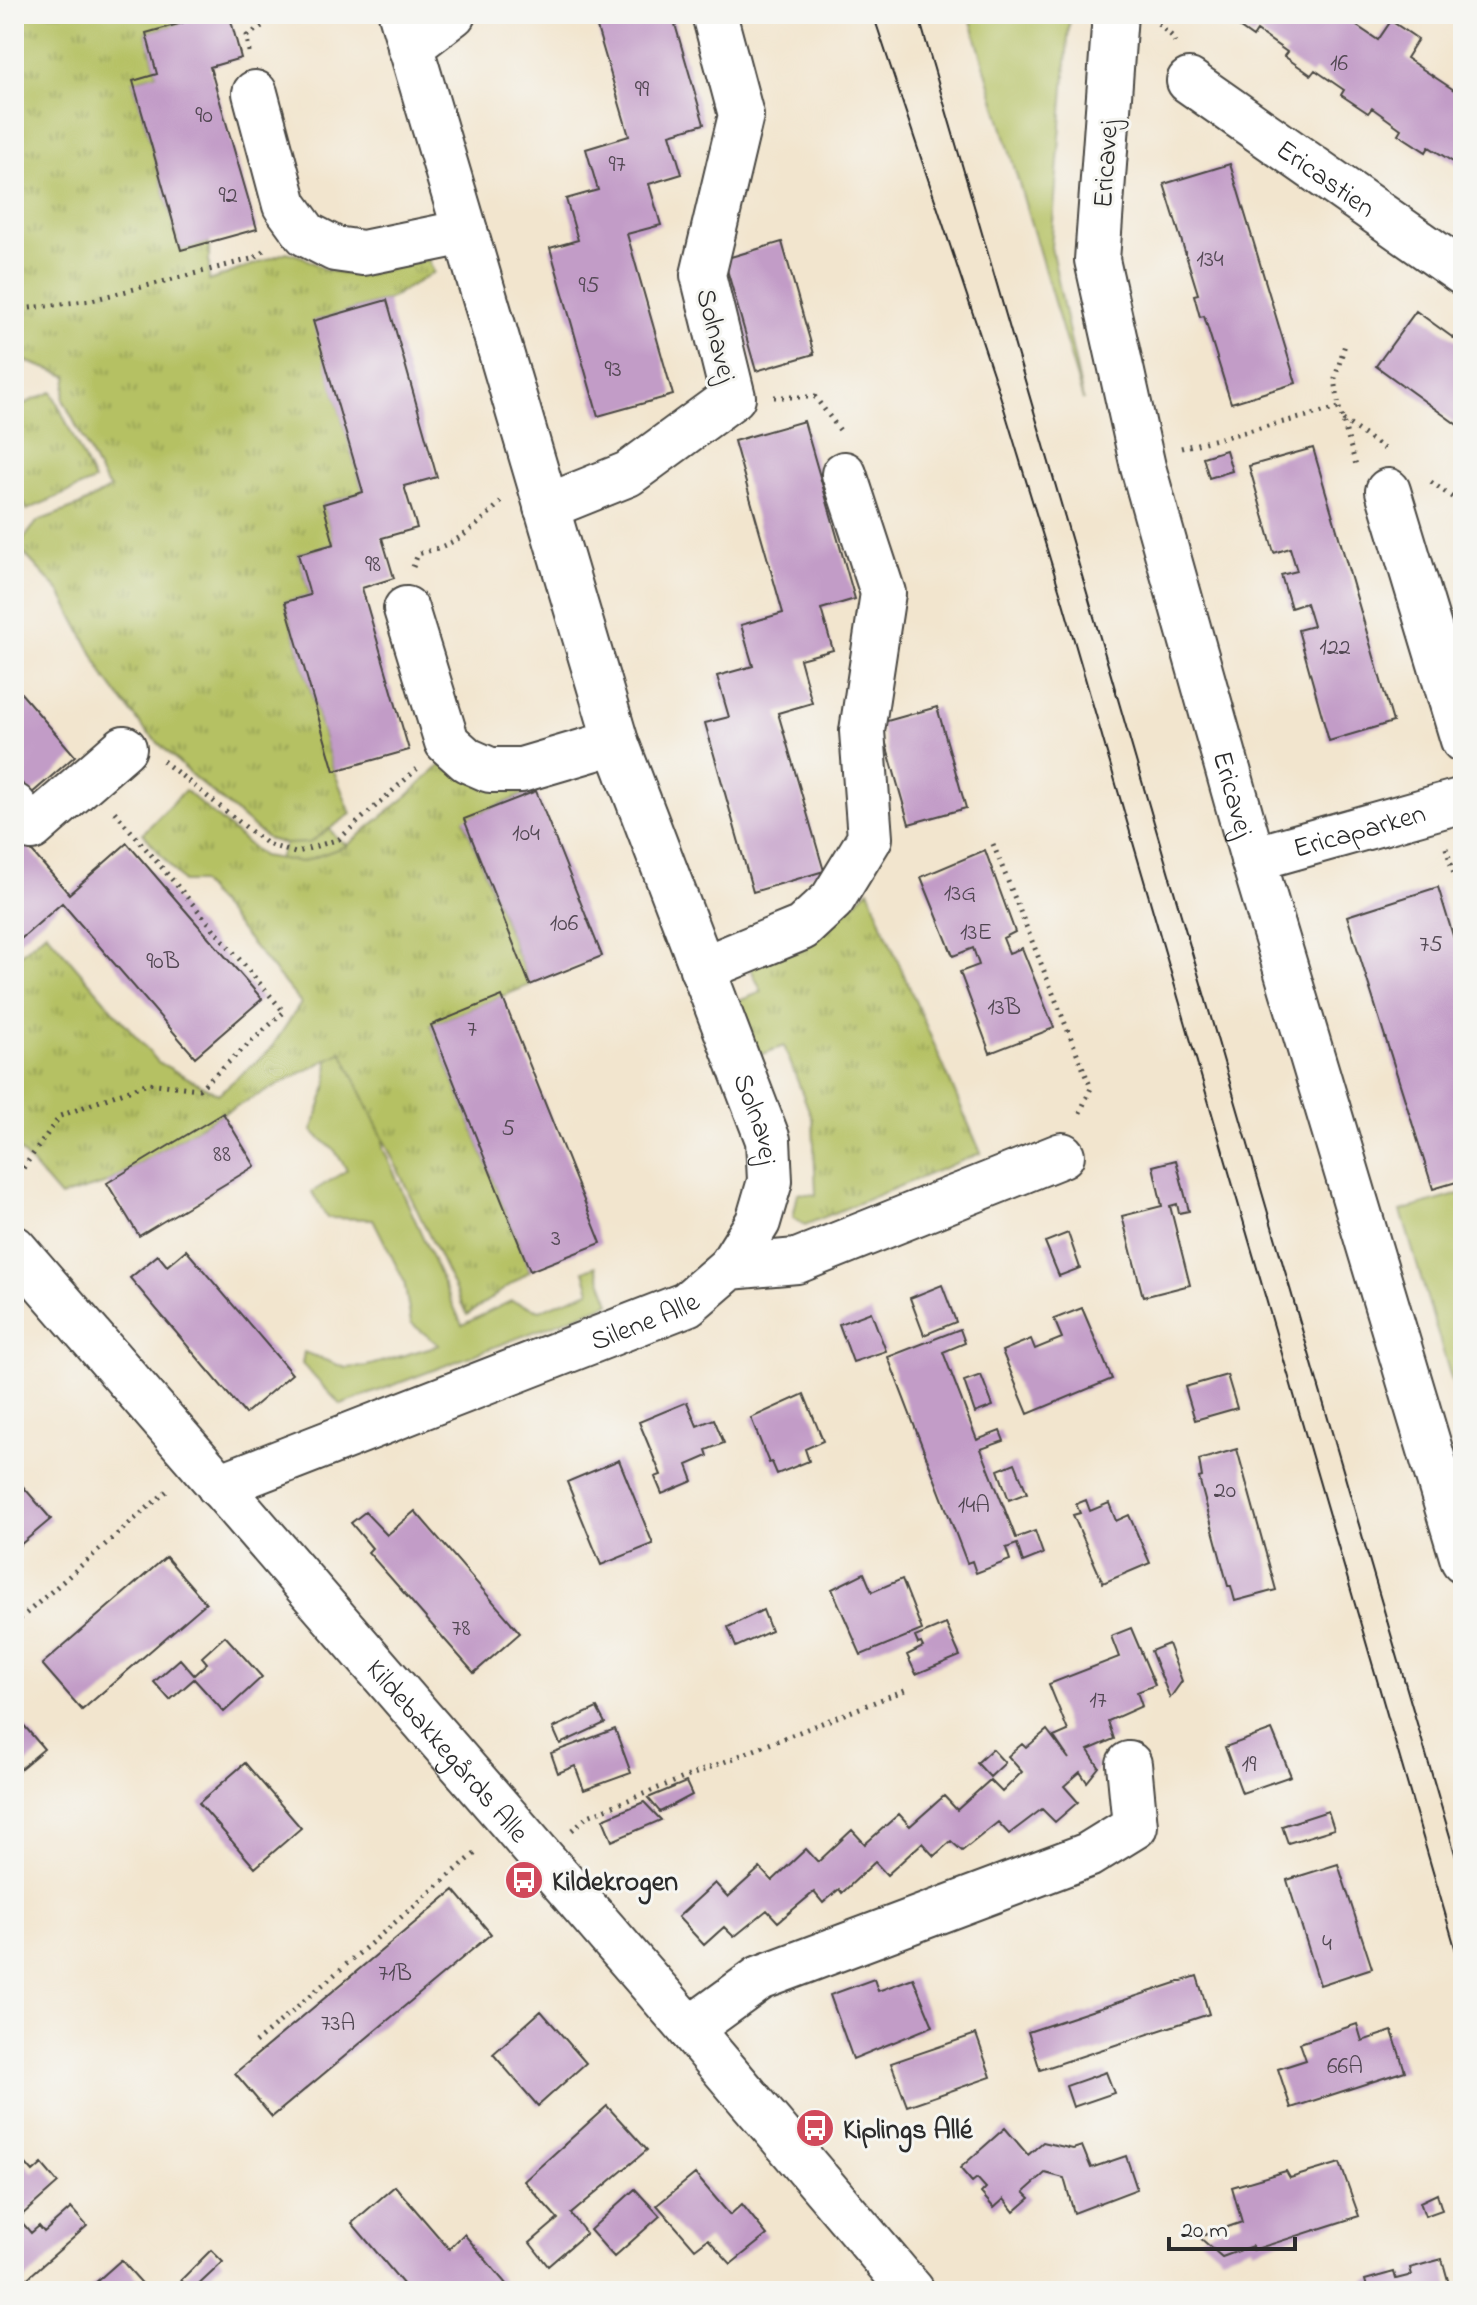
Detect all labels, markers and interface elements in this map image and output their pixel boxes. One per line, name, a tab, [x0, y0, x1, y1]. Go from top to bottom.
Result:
house number: 16	[1330, 47, 1349, 82]
house number: 99	[635, 73, 650, 108]
house number: 90	[195, 99, 213, 134]
street label: Ericavej	[1084, 118, 1131, 210]
street label: Ericastien	[1266, 131, 1383, 230]
house number: 97	[608, 148, 626, 183]
house number: 92	[218, 179, 238, 214]
house number: 134	[1196, 243, 1224, 278]
house number: 95	[579, 269, 600, 304]
street label: Solnavej	[683, 285, 746, 388]
house number: 93	[604, 353, 622, 388]
house number: 98	[365, 548, 381, 583]
house number: 122	[1319, 631, 1351, 666]
street label: Ericavej	[1200, 747, 1263, 844]
street label: Ericaparken	[1289, 794, 1431, 871]
house number: 104	[512, 817, 540, 852]
house number: 13G	[944, 877, 976, 912]
house number: 106	[550, 907, 579, 942]
house number: 13E	[960, 916, 992, 951]
house number: 75	[1419, 928, 1443, 963]
house number: 90B	[146, 945, 180, 980]
house number: 13B	[987, 991, 1021, 1026]
house number: 7	[467, 1013, 477, 1048]
street label: Solnavej	[720, 1068, 786, 1167]
house number: 5	[501, 1112, 515, 1147]
house number: 88	[213, 1138, 231, 1173]
house number: 3	[551, 1222, 561, 1257]
street label: Silene Alle	[585, 1284, 711, 1364]
house number: 20	[1214, 1474, 1236, 1509]
house number: 14A	[958, 1489, 990, 1524]
house number: 78	[452, 1612, 470, 1647]
street label: Kildebakkegårds Alle	[355, 1651, 537, 1854]
house number: 17	[1089, 1684, 1107, 1719]
house number: 19	[1242, 1748, 1257, 1783]
bus stop icon: Kildekrogen	[503, 1859, 545, 1901]
place label: Kildekrogen	[552, 1863, 678, 1905]
house number: 4	[1322, 1927, 1332, 1962]
house number: 71B	[378, 1957, 412, 1992]
house number: 73A	[321, 2007, 355, 2042]
house number: 66A	[1327, 2050, 1363, 2085]
bus stop icon: Kiplings Allé	[794, 2107, 836, 2149]
place label: Kiplings Allé	[843, 2111, 974, 2153]
scale bar	[1169, 2201, 1295, 2251]
text: 20 m	[1181, 2214, 1228, 2249]

